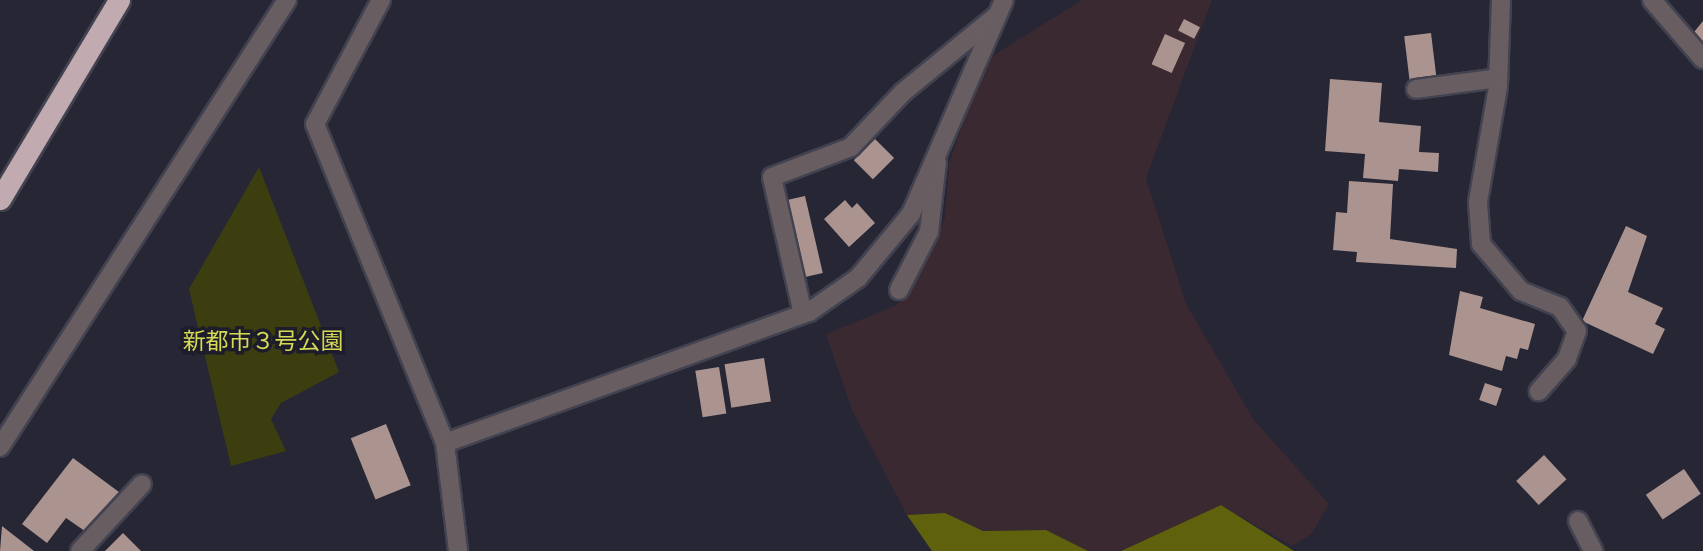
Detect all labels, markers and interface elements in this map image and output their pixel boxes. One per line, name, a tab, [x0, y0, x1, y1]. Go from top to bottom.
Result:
park label: 新都市３号公園	[183, 327, 343, 355]

